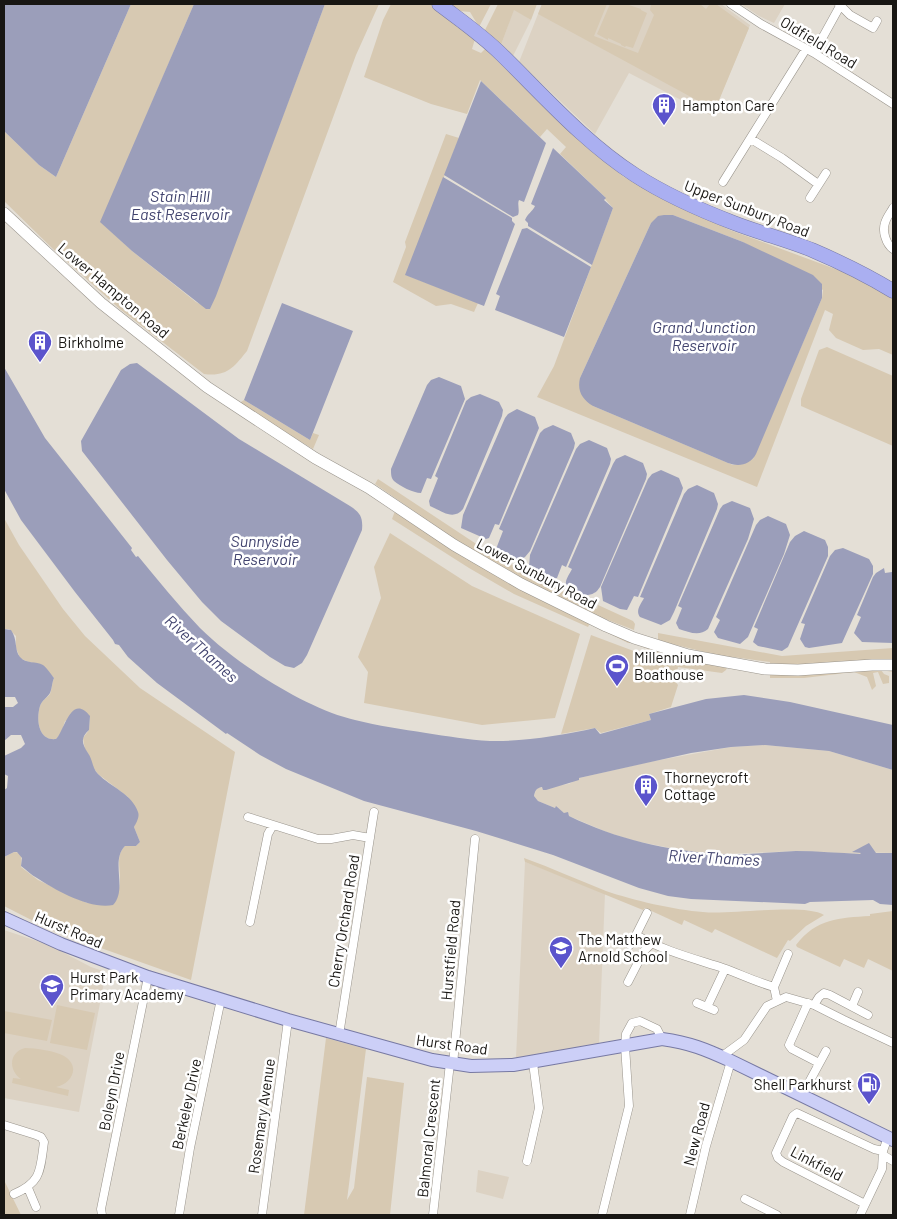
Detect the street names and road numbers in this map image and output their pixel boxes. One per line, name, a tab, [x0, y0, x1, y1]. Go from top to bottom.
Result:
street label: Oldfield Road	[778, 12, 860, 72]
street label: Upper Sunbury Road	[682, 176, 812, 240]
street label: Lower Hampton Road	[55, 238, 173, 342]
street label: Lower Sunbury Road	[474, 534, 600, 612]
street label: Cherry Orchard Road	[324, 853, 362, 989]
street label: Hurstfield Road	[437, 899, 463, 1001]
street label: Hurst Road	[32, 907, 106, 951]
street label: Hurst Road	[415, 1030, 489, 1058]
street label: Boleyn Drive	[95, 1050, 127, 1132]
street label: Berkeley Drive	[168, 1057, 204, 1151]
street label: Rosemary Avenue	[244, 1057, 278, 1175]
street label: Balmoral Crescent	[413, 1078, 443, 1198]
street label: New Road	[679, 1100, 713, 1168]
street label: Linkfield	[788, 1142, 846, 1184]

